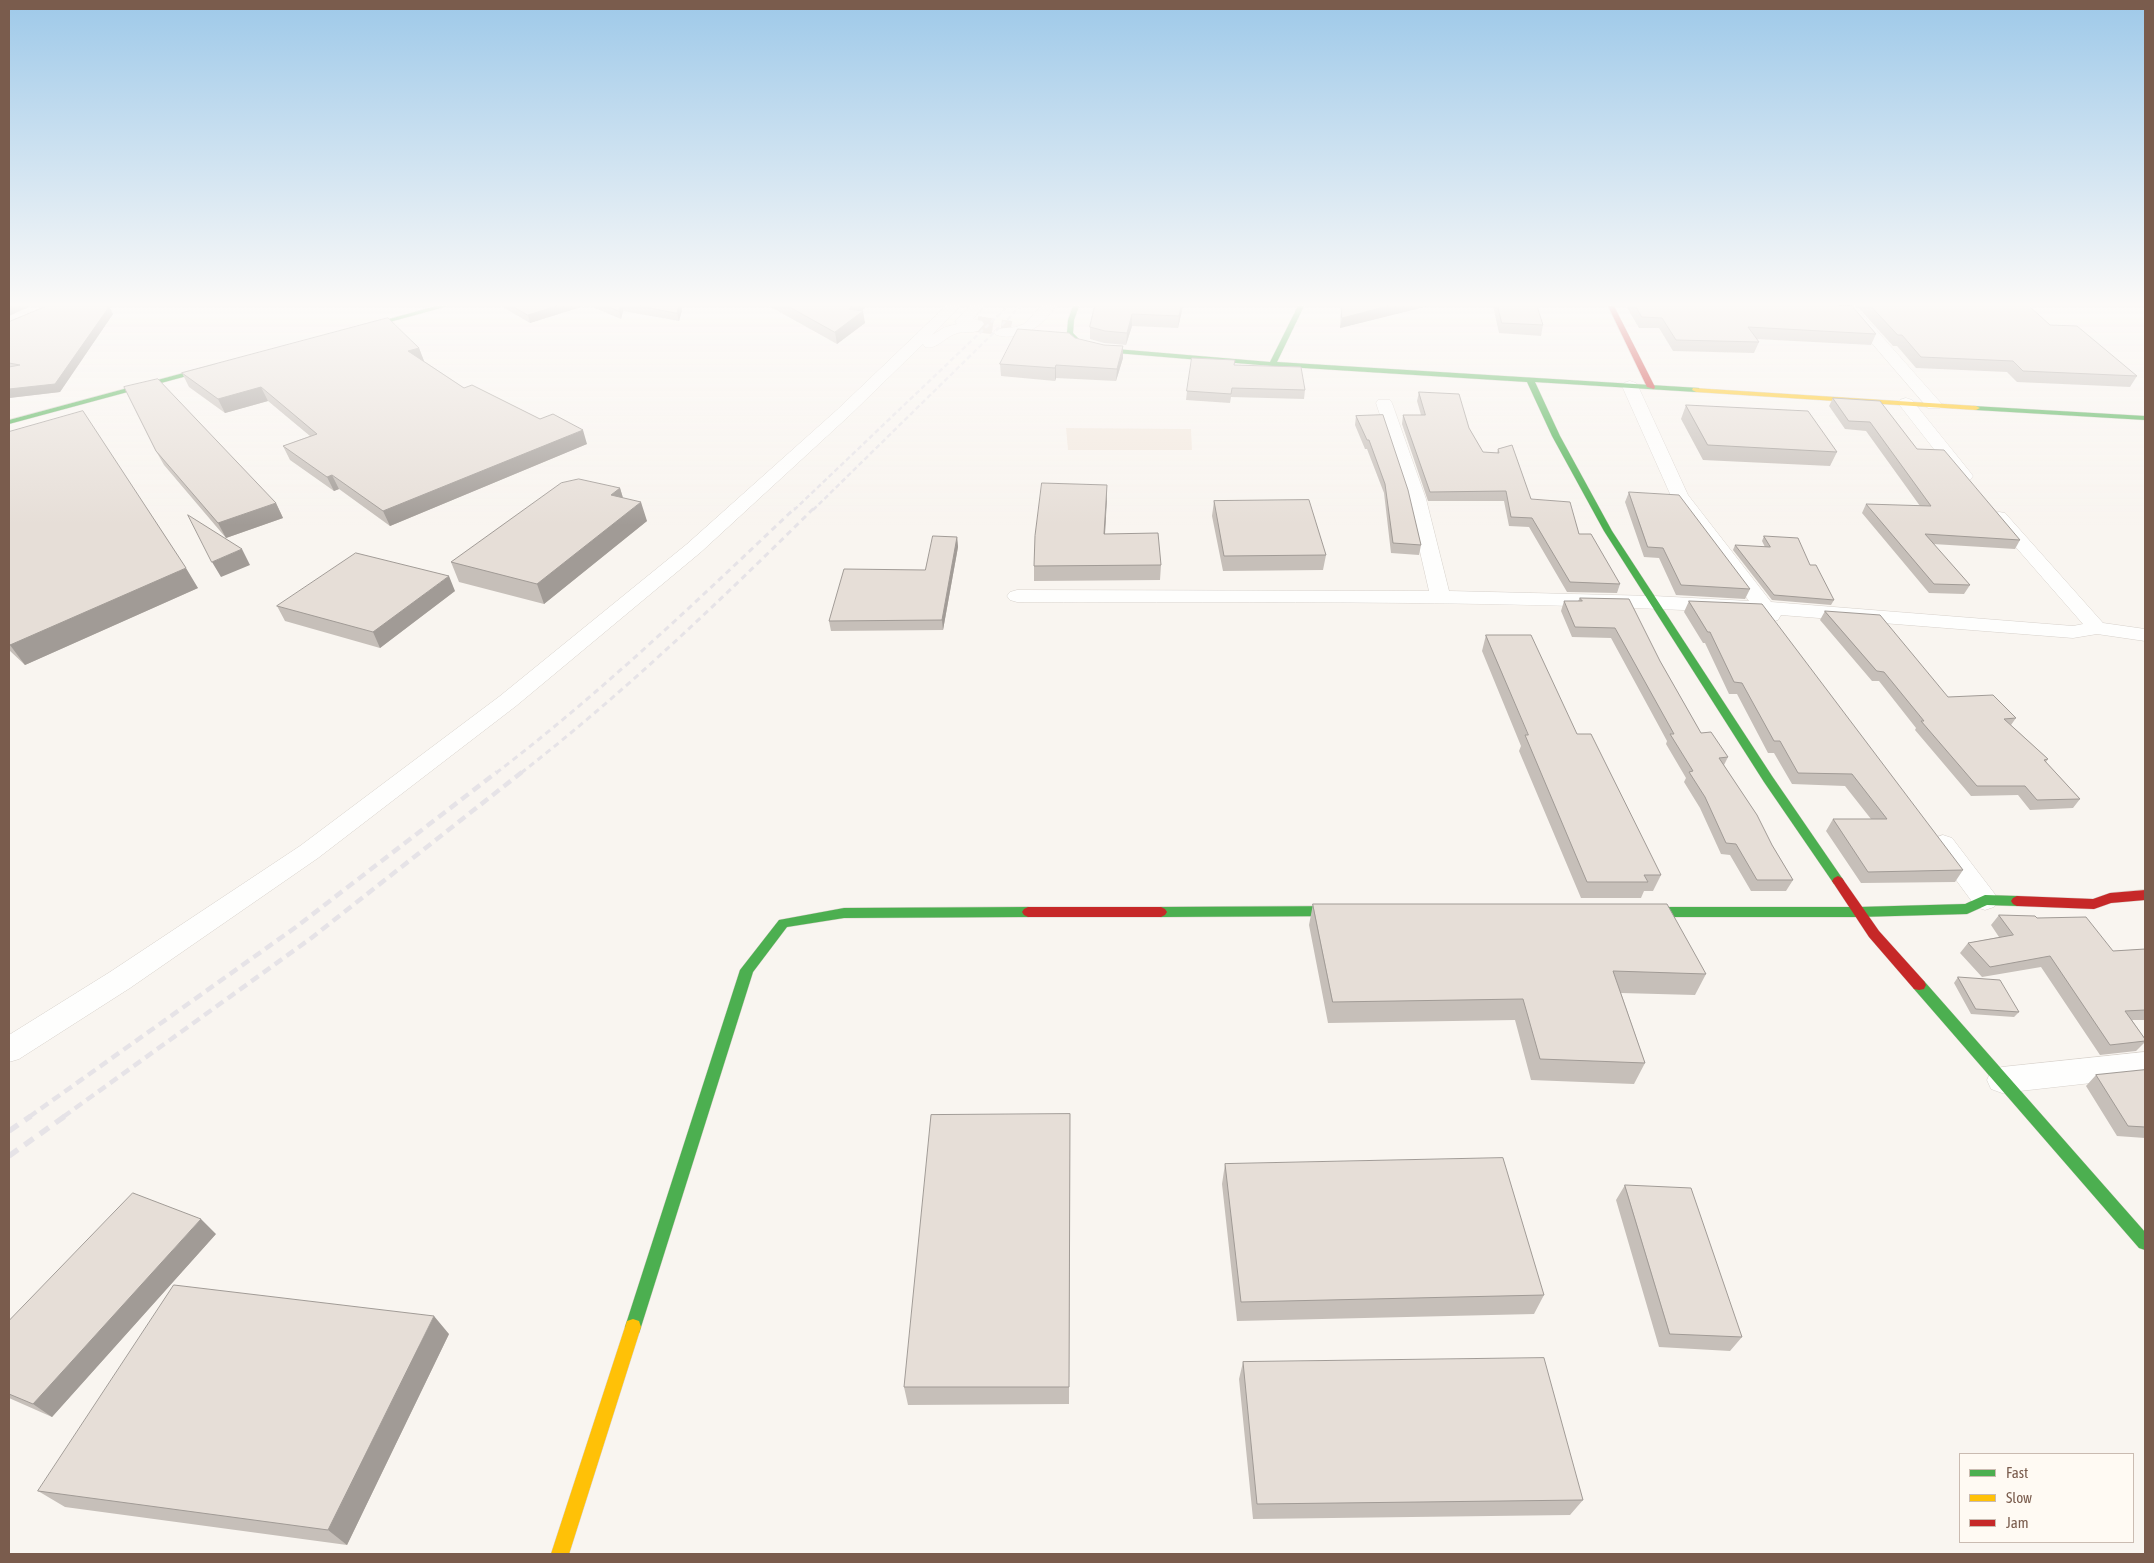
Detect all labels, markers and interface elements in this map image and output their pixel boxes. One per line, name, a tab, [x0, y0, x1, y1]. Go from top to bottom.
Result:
legend	[1959, 1453, 2134, 1543]
text: Fast	[2006, 1464, 2028, 1481]
text: Slow	[2006, 1489, 2032, 1506]
text: Jam	[2006, 1514, 2029, 1531]

